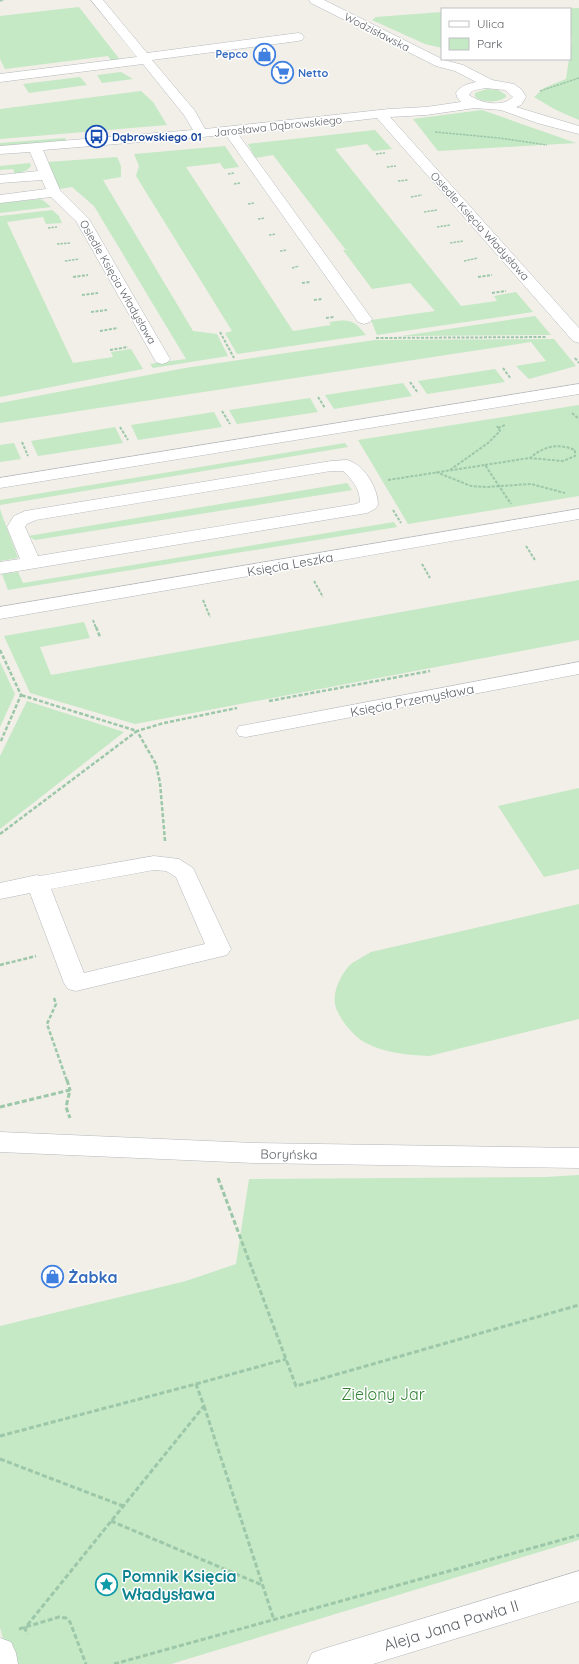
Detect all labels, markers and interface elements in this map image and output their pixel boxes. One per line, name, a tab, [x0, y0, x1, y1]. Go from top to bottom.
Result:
legend	[441, 8, 571, 60]
street label: Wodzisławska	[342, 10, 412, 54]
text: Ulica	[477, 16, 504, 31]
text: Park	[477, 36, 502, 51]
shop icon: Pepco	[251, 41, 277, 67]
place label: Pepco	[215, 47, 248, 61]
supermarket icon: Netto	[269, 60, 295, 86]
place label: Netto	[298, 66, 329, 80]
street label: Jarosława Dąbrowskiego	[213, 112, 343, 140]
bus stop icon: Dąbrowskiego 01	[83, 124, 109, 150]
place label: Dąbrowskiego 01	[112, 130, 202, 144]
street label: Osiedle Księcia Władysława	[428, 169, 532, 283]
street label: Osiedle Księcia Władysława	[77, 217, 159, 347]
street label: Księcia Leszka	[246, 549, 334, 579]
street label: Księcia Przemysława	[349, 680, 475, 720]
street label: Boryńska	[260, 1146, 318, 1162]
shop icon: Żabka	[40, 1264, 66, 1290]
place label: Żabka	[68, 1267, 118, 1287]
park label: Zielony Jar	[341, 1384, 425, 1404]
place label: Pomnik Księcia Władysława	[122, 1566, 237, 1604]
place icon: Pomnik Księcia Władysława	[94, 1572, 120, 1598]
street label: Aleja Jana Pawła II	[381, 1595, 521, 1655]

